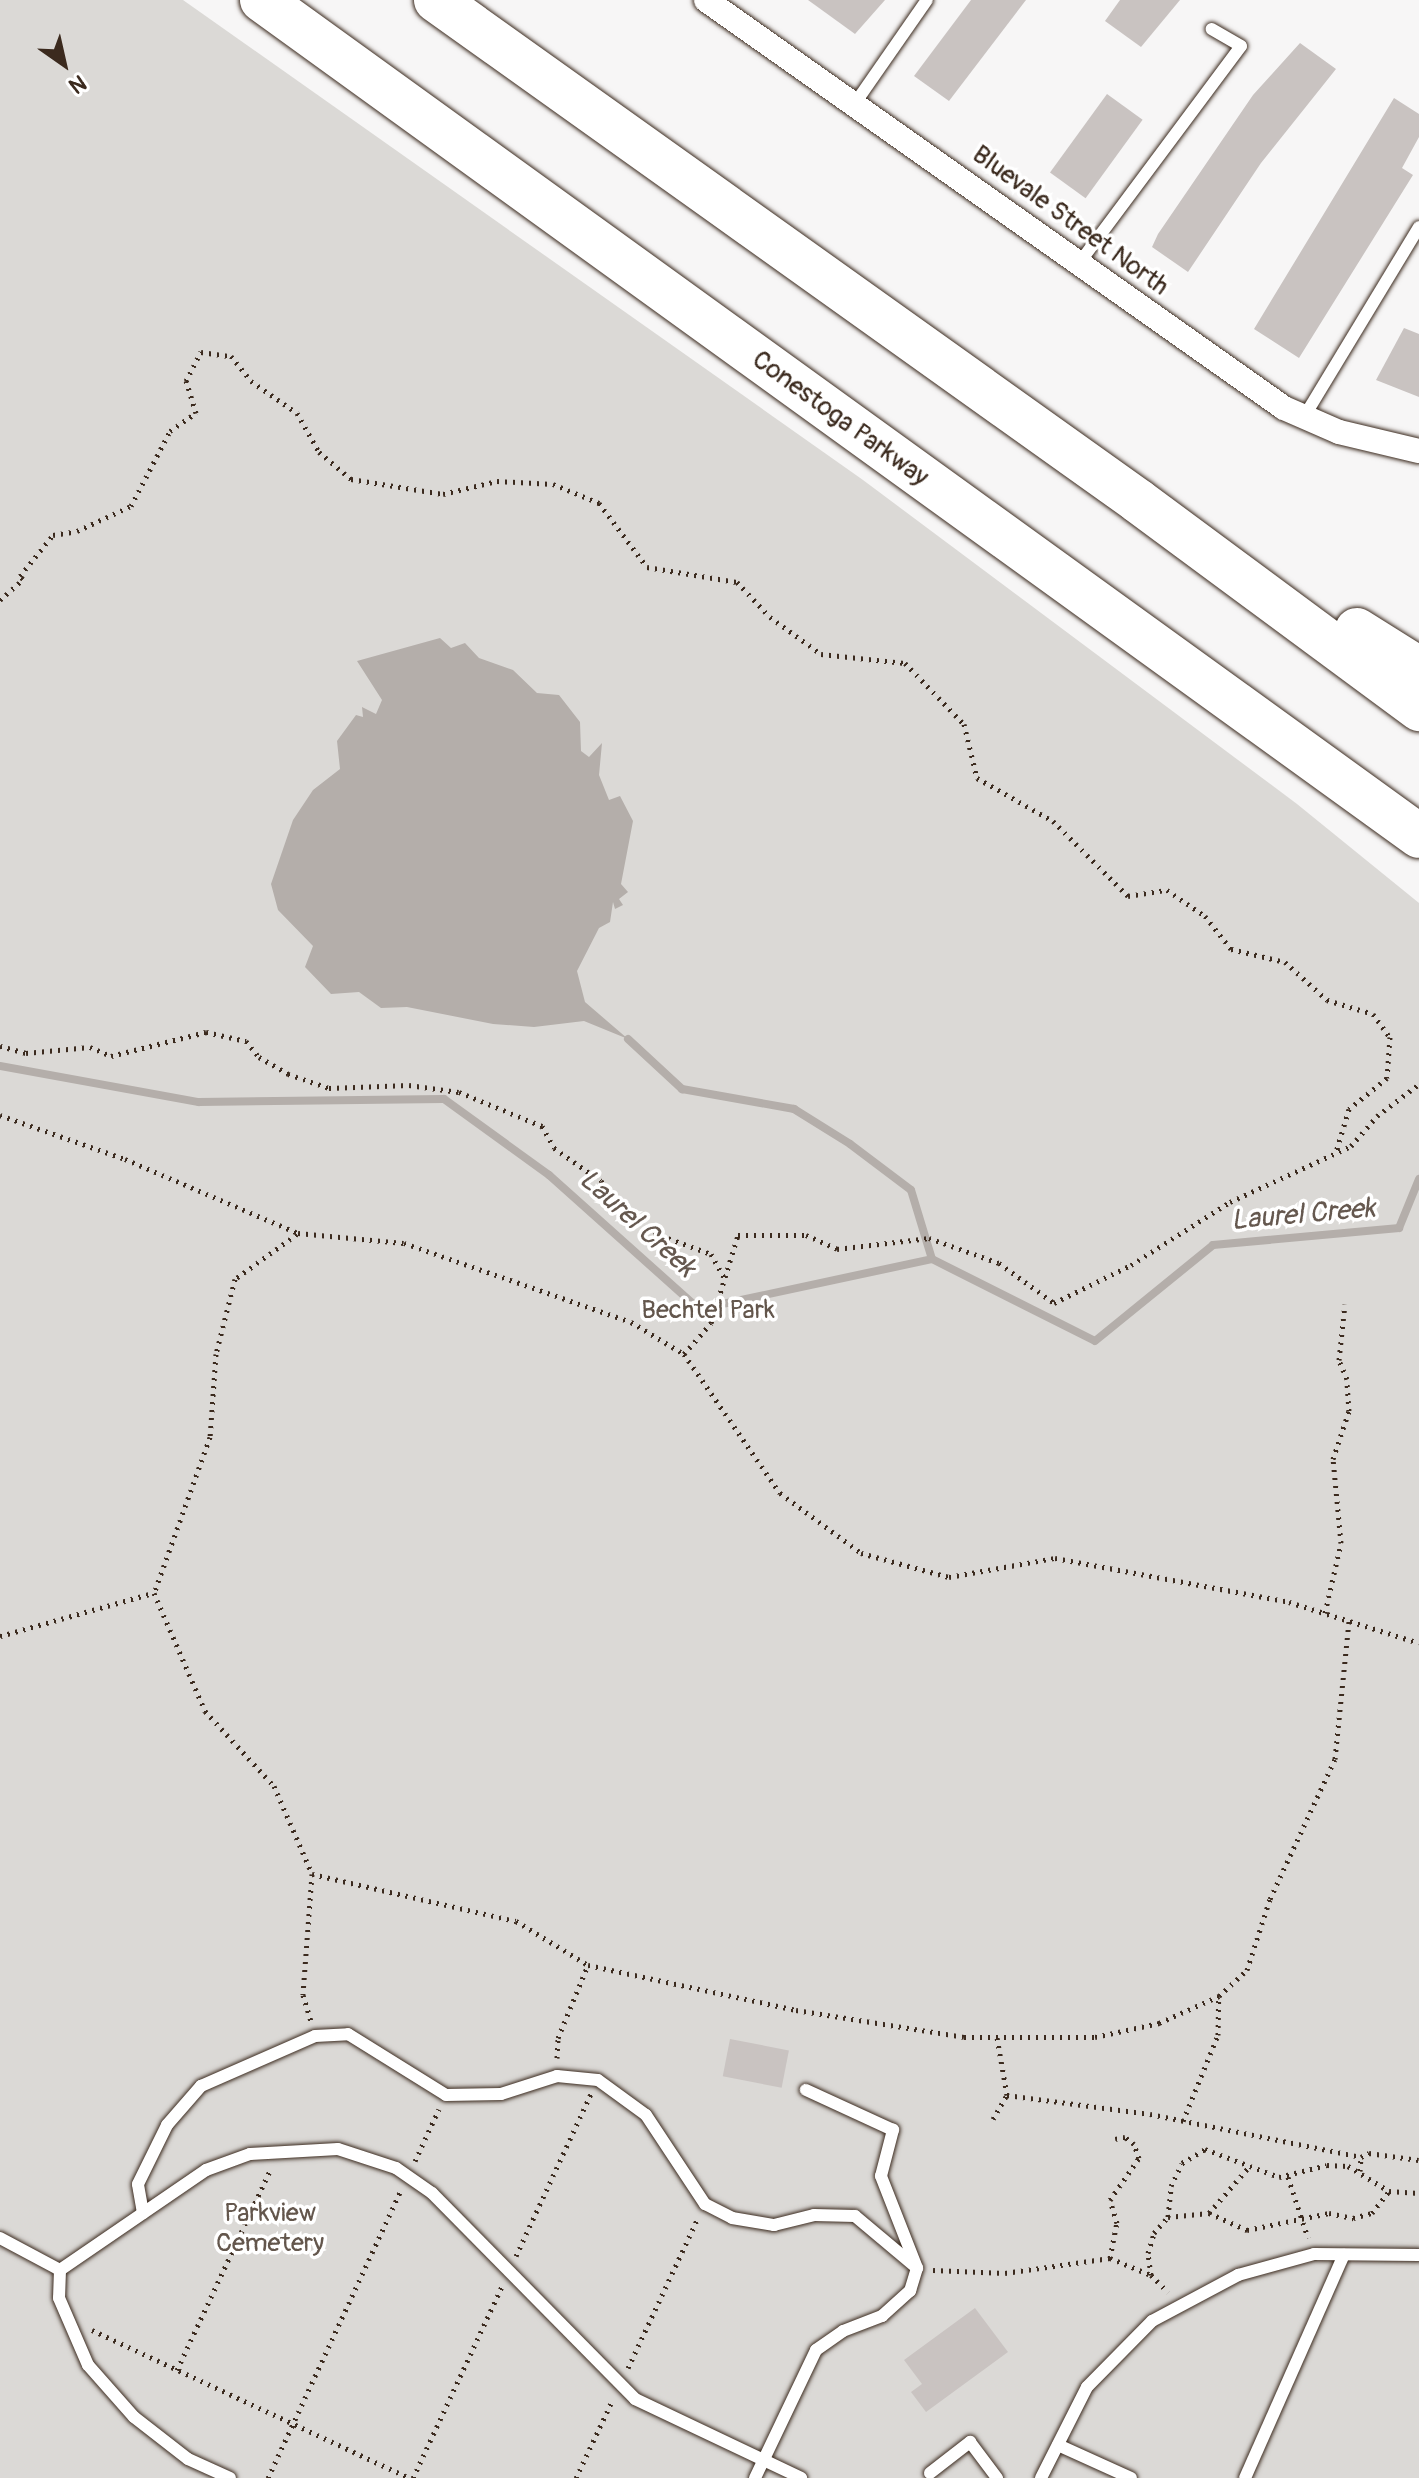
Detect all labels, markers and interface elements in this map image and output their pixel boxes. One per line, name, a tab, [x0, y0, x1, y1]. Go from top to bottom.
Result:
north arrow	[24, 24, 104, 104]
text: N	[63, 68, 91, 100]
street label: Bluevale Street North	[966, 139, 1174, 303]
street label: Conestoga Parkway	[746, 345, 934, 493]
water label: Laurel Creek	[572, 1163, 702, 1285]
water label: Laurel Creek	[1230, 1192, 1376, 1238]
park label: Bechtel Park	[641, 1295, 775, 1327]
park label: Parkview Cemetery	[216, 2198, 324, 2260]

